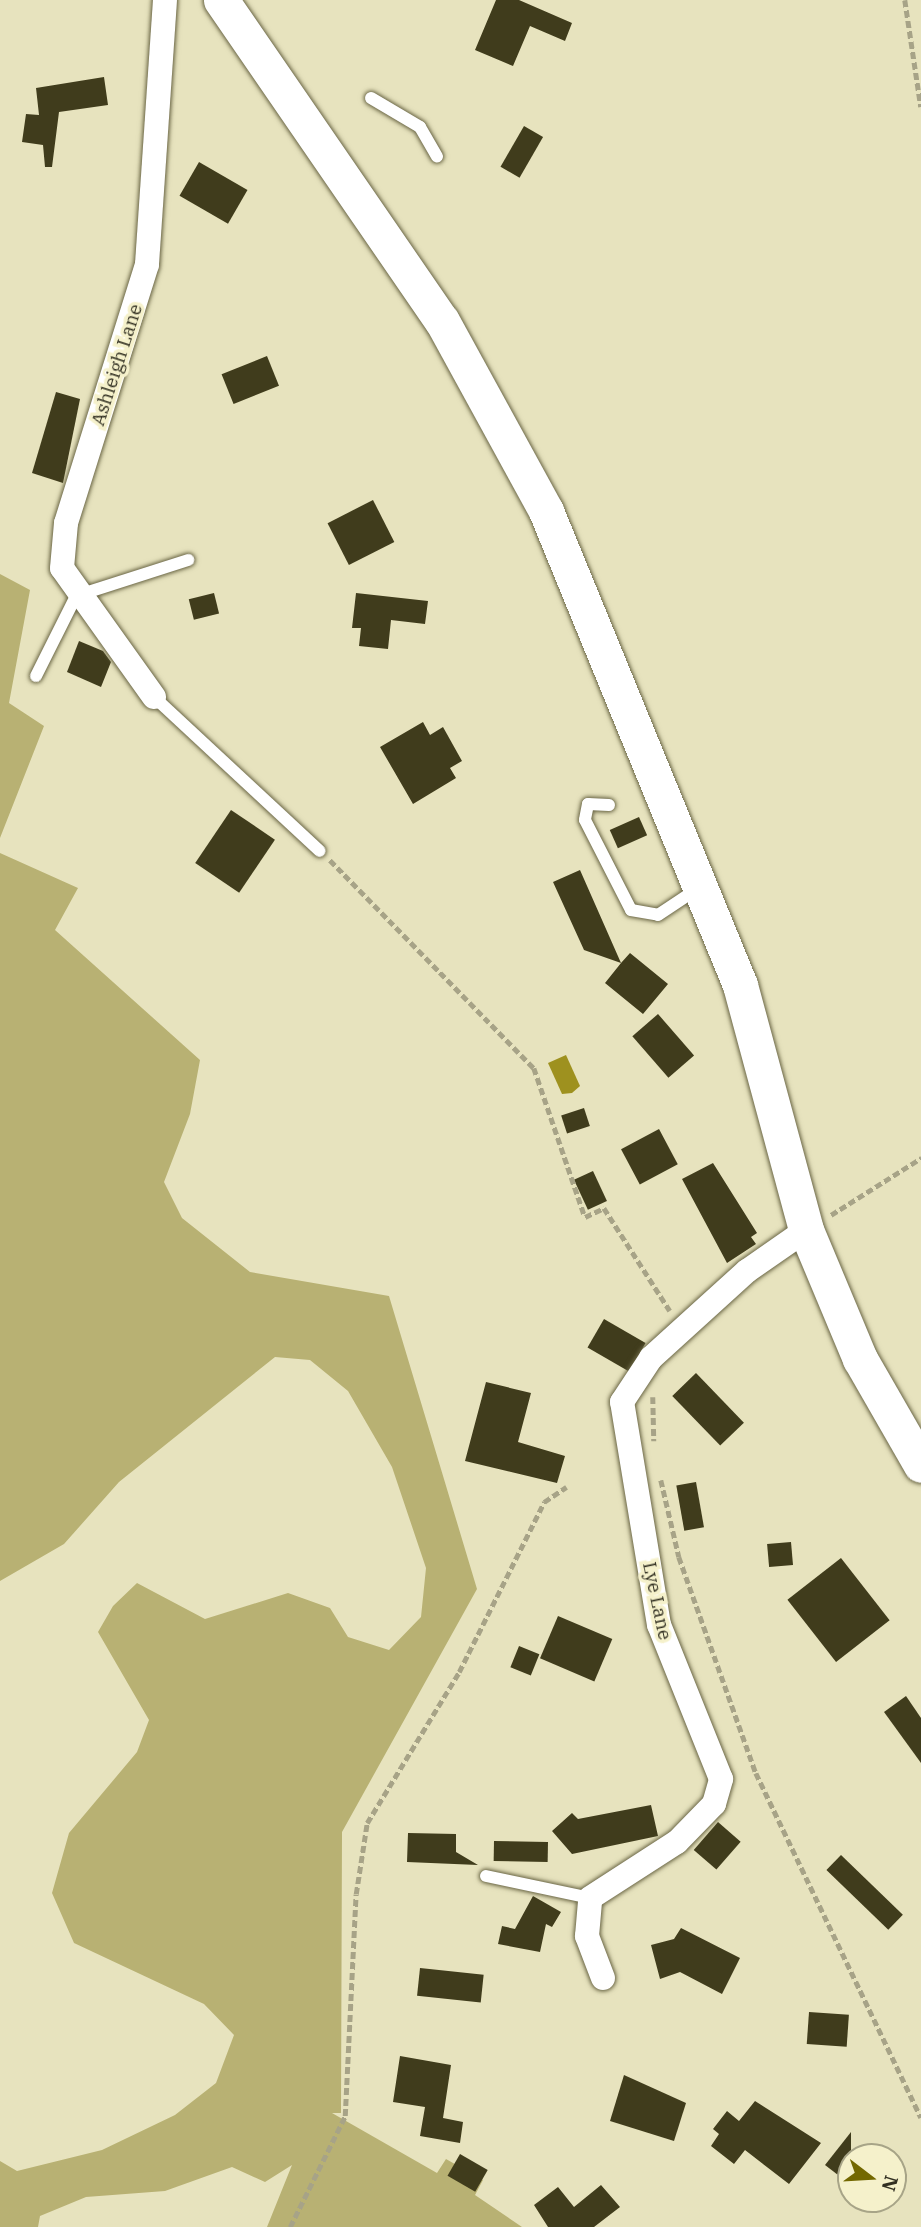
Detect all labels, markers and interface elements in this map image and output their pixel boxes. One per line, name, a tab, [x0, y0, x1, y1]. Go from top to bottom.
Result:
street label: Ashleigh Lane	[87, 301, 147, 429]
street label: Lye Lane	[638, 1560, 676, 1642]
north arrow	[837, 2143, 907, 2213]
text: N	[876, 2173, 904, 2194]

